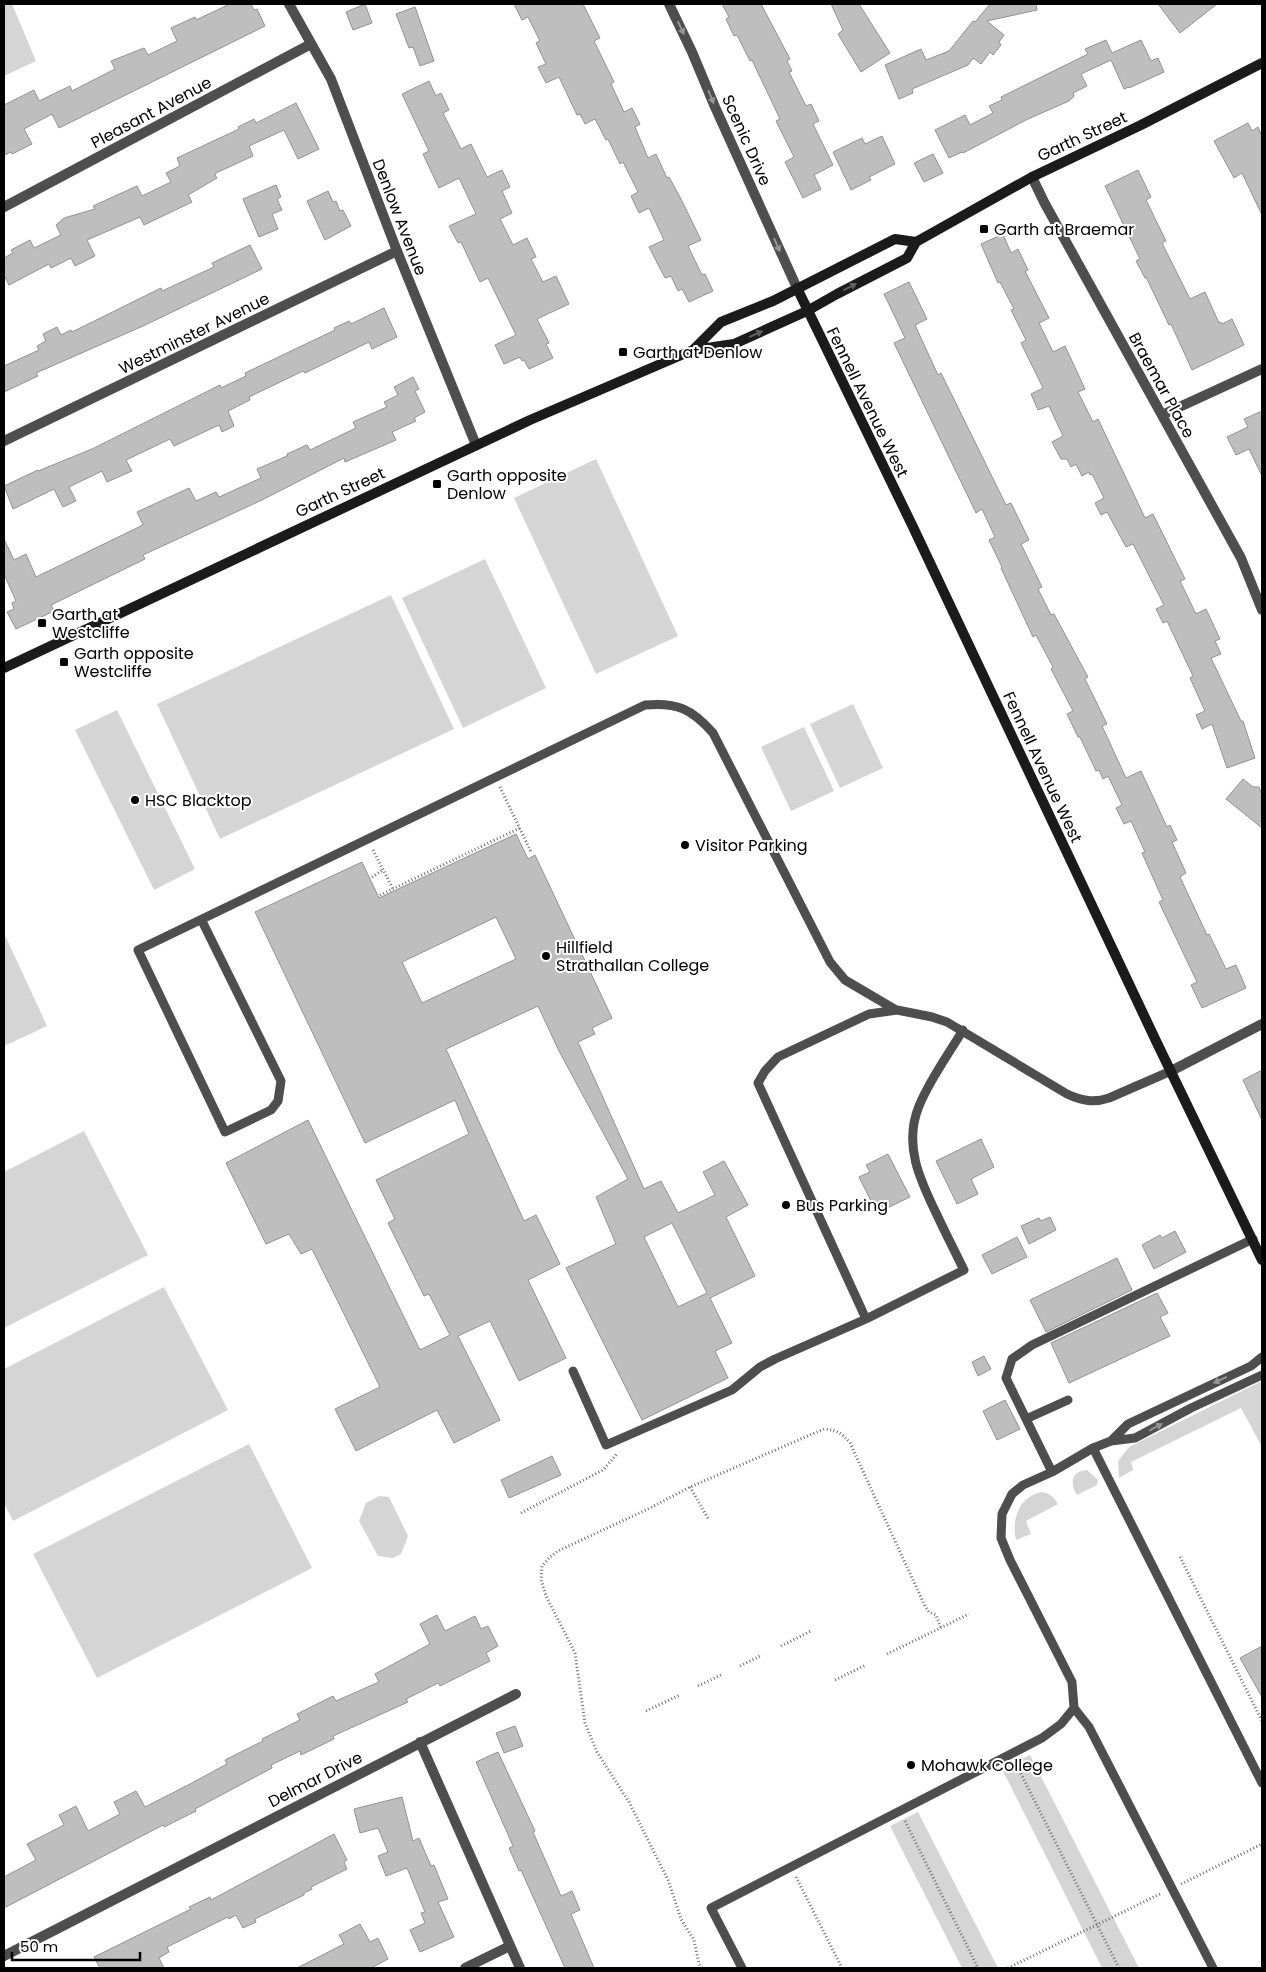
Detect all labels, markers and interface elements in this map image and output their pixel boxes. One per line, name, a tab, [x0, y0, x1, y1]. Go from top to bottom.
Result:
one-way arrow	[677, 20, 685, 35]
street label: Pleasant Avenue	[87, 71, 216, 154]
one-way arrow	[707, 90, 715, 105]
street label: Scenic Drive	[716, 91, 777, 189]
street label: Garth Street	[1034, 106, 1131, 167]
street label: Denlow Avenue	[367, 156, 432, 279]
place label: Garth at Braemar	[994, 218, 1134, 241]
marker: Garth at Braemar	[978, 223, 990, 235]
one-way arrow	[774, 238, 782, 252]
one-way arrow	[842, 283, 857, 291]
street label: Westminster Avenue	[115, 287, 273, 380]
street label: Fennell Avenue West	[821, 323, 914, 481]
street label: Braemar Place	[1123, 328, 1200, 442]
one-way arrow	[749, 329, 763, 337]
place label: Garth at Denlow	[633, 341, 762, 364]
marker: Garth at Denlow	[617, 346, 629, 358]
street label: Garth Street	[292, 462, 389, 523]
place label: Garth opposite Denlow	[447, 464, 567, 505]
marker: Garth opposite Denlow	[431, 478, 443, 490]
place label: Garth at Westcliffe	[52, 603, 130, 644]
marker: Garth at Westcliffe	[36, 617, 48, 629]
place label: Garth opposite Westcliffe	[74, 642, 194, 683]
marker: Garth opposite Westcliffe	[58, 656, 70, 668]
street label: Fennell Avenue West	[997, 688, 1088, 847]
place label: HSC Blacktop	[145, 789, 252, 812]
marker: HSC Blacktop	[129, 794, 141, 806]
place label: Visitor Parking	[695, 834, 808, 857]
marker: Visitor Parking	[679, 839, 691, 851]
place label: Hillfield Strathallan College	[556, 936, 709, 977]
marker: Hillfield Strathallan College	[540, 950, 552, 962]
place label: Bus Parking	[796, 1194, 888, 1217]
marker: Bus Parking	[780, 1199, 792, 1211]
one-way arrow	[1213, 1376, 1227, 1384]
one-way arrow	[1150, 1422, 1163, 1431]
street label: Delmar Drive	[264, 1746, 366, 1813]
place label: Mohawk College	[921, 1754, 1053, 1777]
marker: Mohawk College	[905, 1759, 917, 1771]
scale bar	[12, 1930, 140, 1962]
text: 50 m	[20, 1936, 58, 1957]

